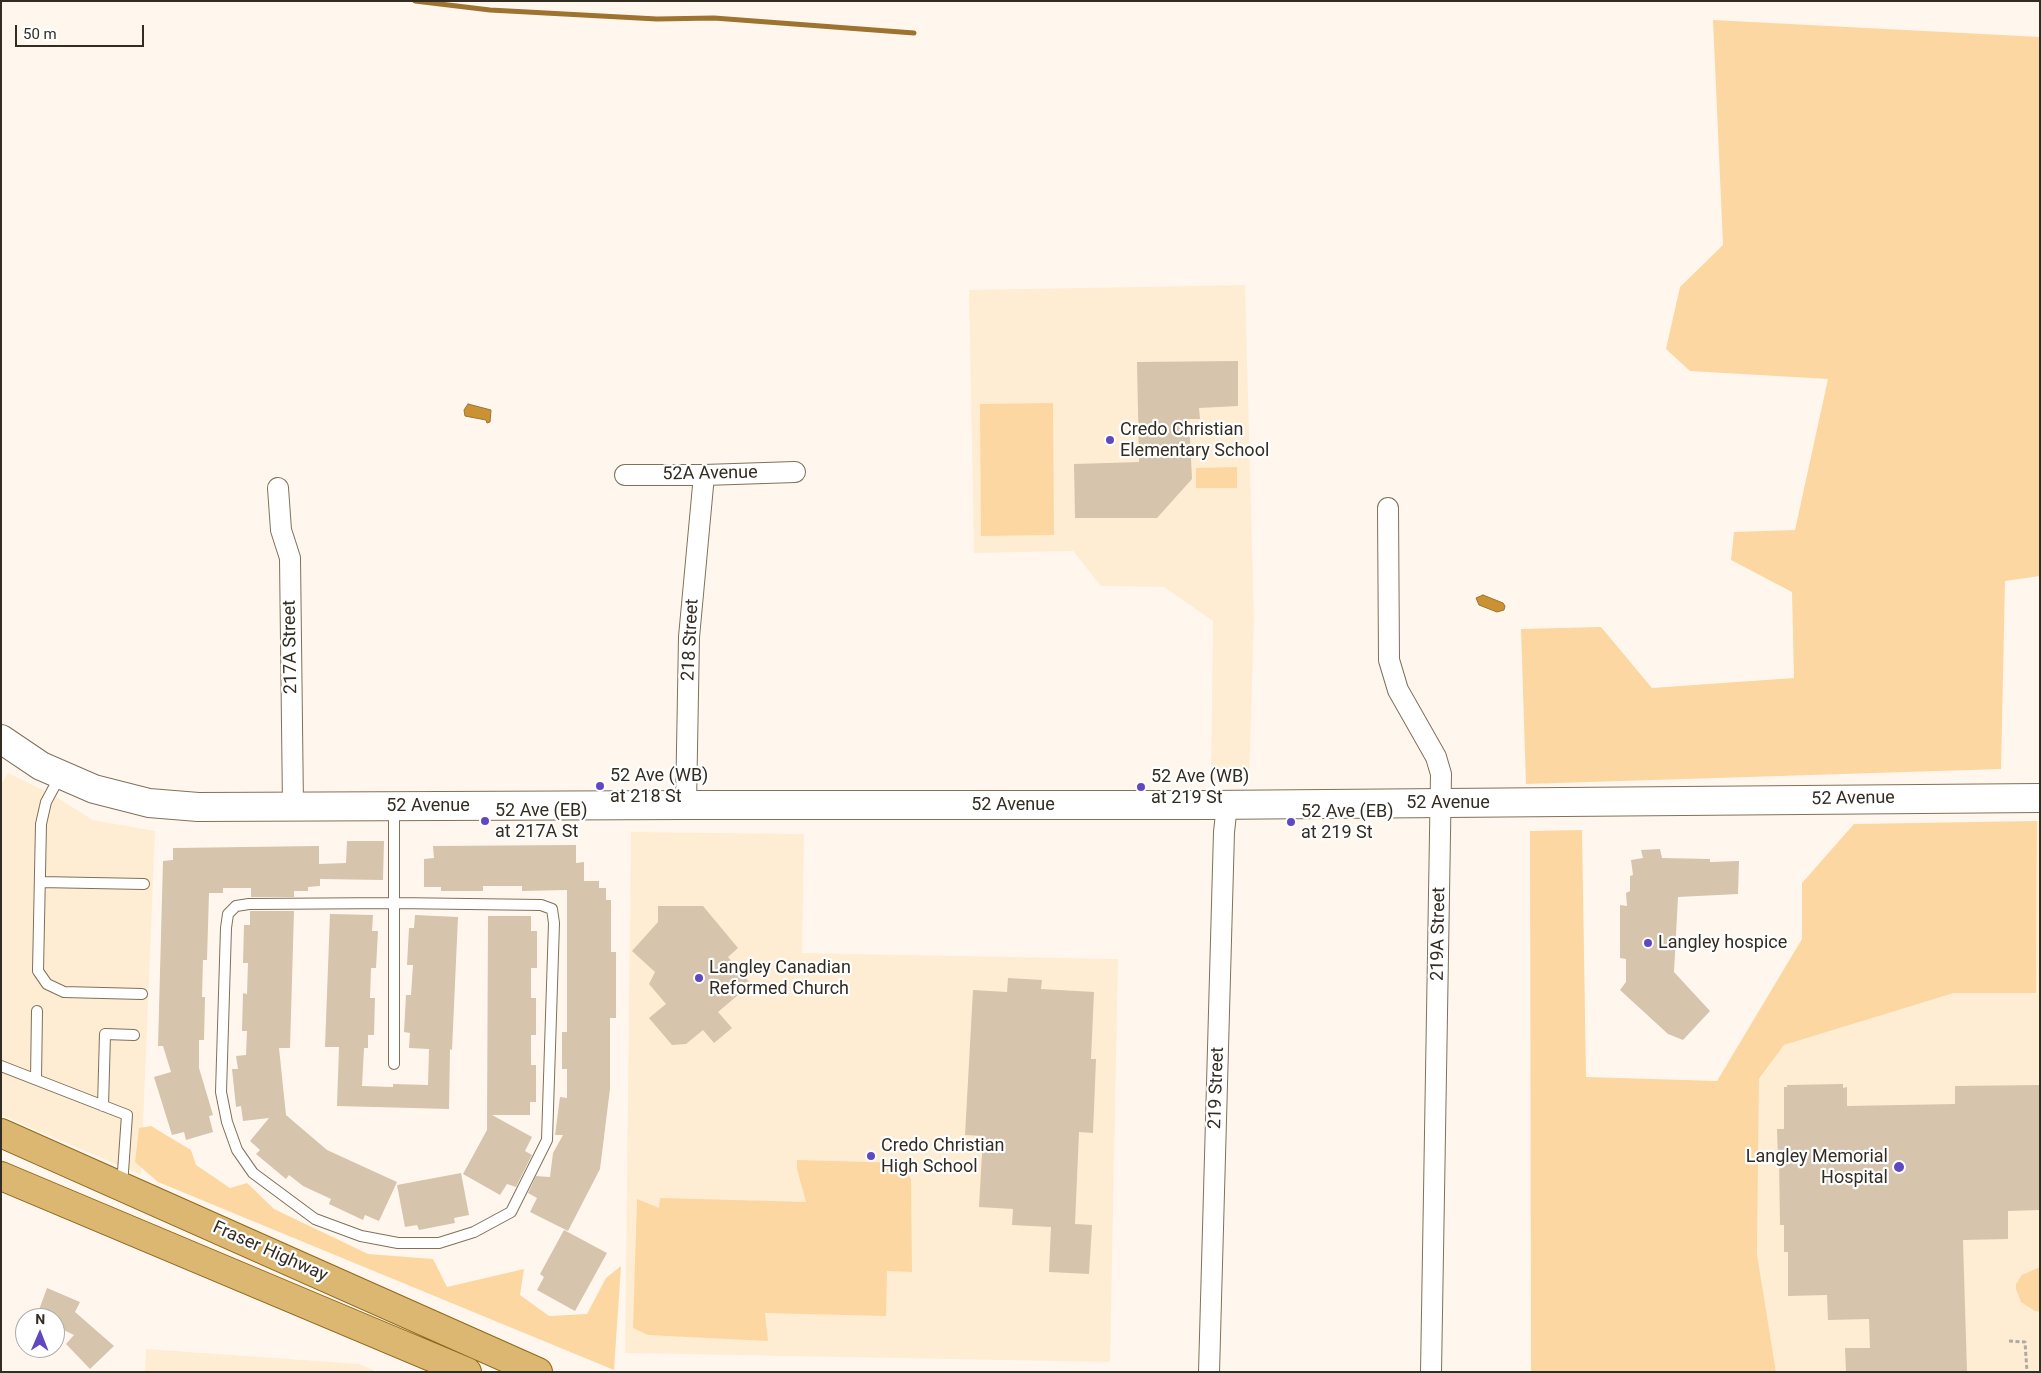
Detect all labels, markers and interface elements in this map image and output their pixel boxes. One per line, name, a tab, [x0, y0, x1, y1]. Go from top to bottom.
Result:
scale bar	[18, 15, 146, 47]
text: 50 m	[23, 25, 57, 43]
place label: Credo Christian Elementary School	[1120, 419, 1269, 462]
marker: Credo Christian Elementary School	[1104, 434, 1116, 446]
street label: 52A Avenue	[662, 462, 758, 486]
street label: 218 Street	[678, 598, 704, 682]
street label: 217A Street	[279, 600, 303, 694]
place label: 52 Ave (WB) at 218 St	[610, 765, 708, 808]
place label: 52 Ave (WB) at 219 St	[1151, 766, 1249, 809]
marker: 52 Ave (WB) at 218 St	[594, 780, 606, 792]
marker: 52 Ave (WB) at 219 St	[1135, 781, 1147, 793]
street label: 52 Avenue	[1811, 787, 1895, 811]
street label: 52 Avenue	[1406, 792, 1490, 814]
street label: 52 Avenue	[971, 794, 1055, 816]
street label: 52 Avenue	[386, 795, 470, 817]
place label: 52 Ave (EB) at 217A St	[495, 800, 587, 842]
place label: 52 Ave (EB) at 219 St	[1301, 801, 1393, 844]
marker: 52 Ave (EB) at 217A St	[479, 815, 491, 827]
marker: 52 Ave (EB) at 219 St	[1285, 816, 1297, 828]
street label: 219A Street	[1427, 887, 1451, 981]
place label: Langley hospice	[1658, 932, 1787, 954]
marker: Langley hospice	[1642, 937, 1654, 949]
place label: Langley Canadian Reformed Church	[709, 957, 851, 1000]
marker: Langley Canadian Reformed Church	[693, 972, 705, 984]
street label: 219 Street	[1205, 1046, 1229, 1130]
place label: Credo Christian High School	[881, 1135, 1004, 1178]
place label: Langley Memorial Hospital	[1746, 1146, 1888, 1188]
marker: Credo Christian High School	[865, 1150, 877, 1162]
marker: Langley Memorial Hospital	[1892, 1160, 1906, 1174]
street label: Fraser Highway	[209, 1217, 331, 1287]
north arrow	[15, 1308, 65, 1358]
text: N	[35, 1311, 45, 1327]

